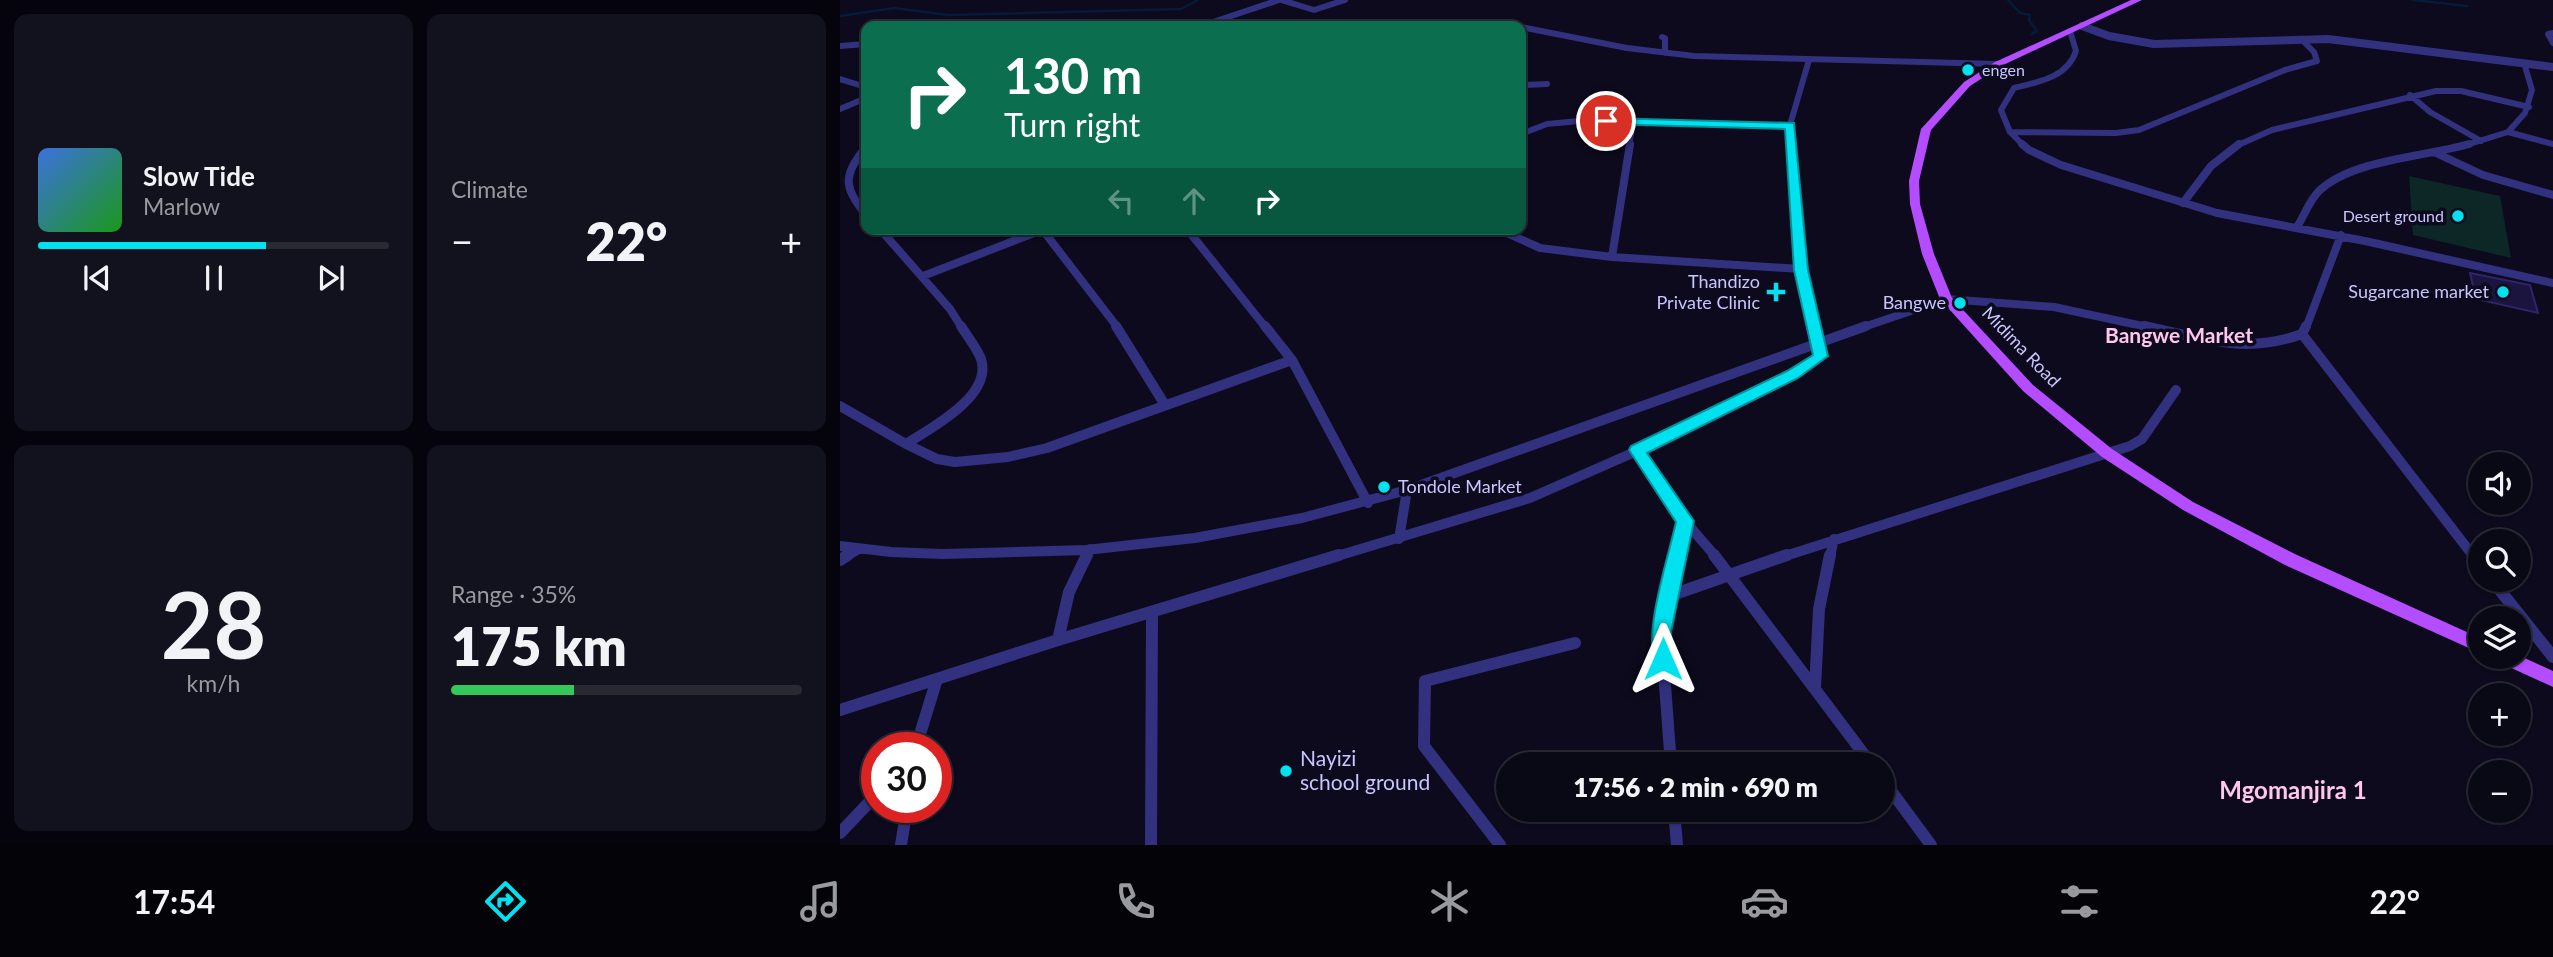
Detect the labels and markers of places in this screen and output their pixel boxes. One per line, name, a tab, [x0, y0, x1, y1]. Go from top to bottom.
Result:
place label: engen	[1982, 60, 2025, 79]
marker: engen	[1960, 62, 1976, 78]
pin	[1576, 91, 1636, 151]
place label: Desert ground	[2343, 206, 2444, 225]
marker: Desert ground	[2450, 208, 2466, 224]
place label: Thandizo Private Clinic	[1656, 270, 1760, 313]
place label: Sugarcane market	[2348, 280, 2490, 302]
marker: Thandizo Private Clinic	[1766, 282, 1786, 302]
marker: Sugarcane market	[2495, 284, 2511, 300]
place label: Bangwe	[1883, 291, 1946, 313]
marker: Bangwe	[1952, 295, 1968, 311]
place label: Tondole Market	[1398, 475, 1522, 497]
marker: Tondole Market	[1376, 479, 1392, 495]
place label: Nayizi school ground	[1300, 745, 1430, 794]
marker: Nayizi school ground	[1278, 763, 1294, 779]

